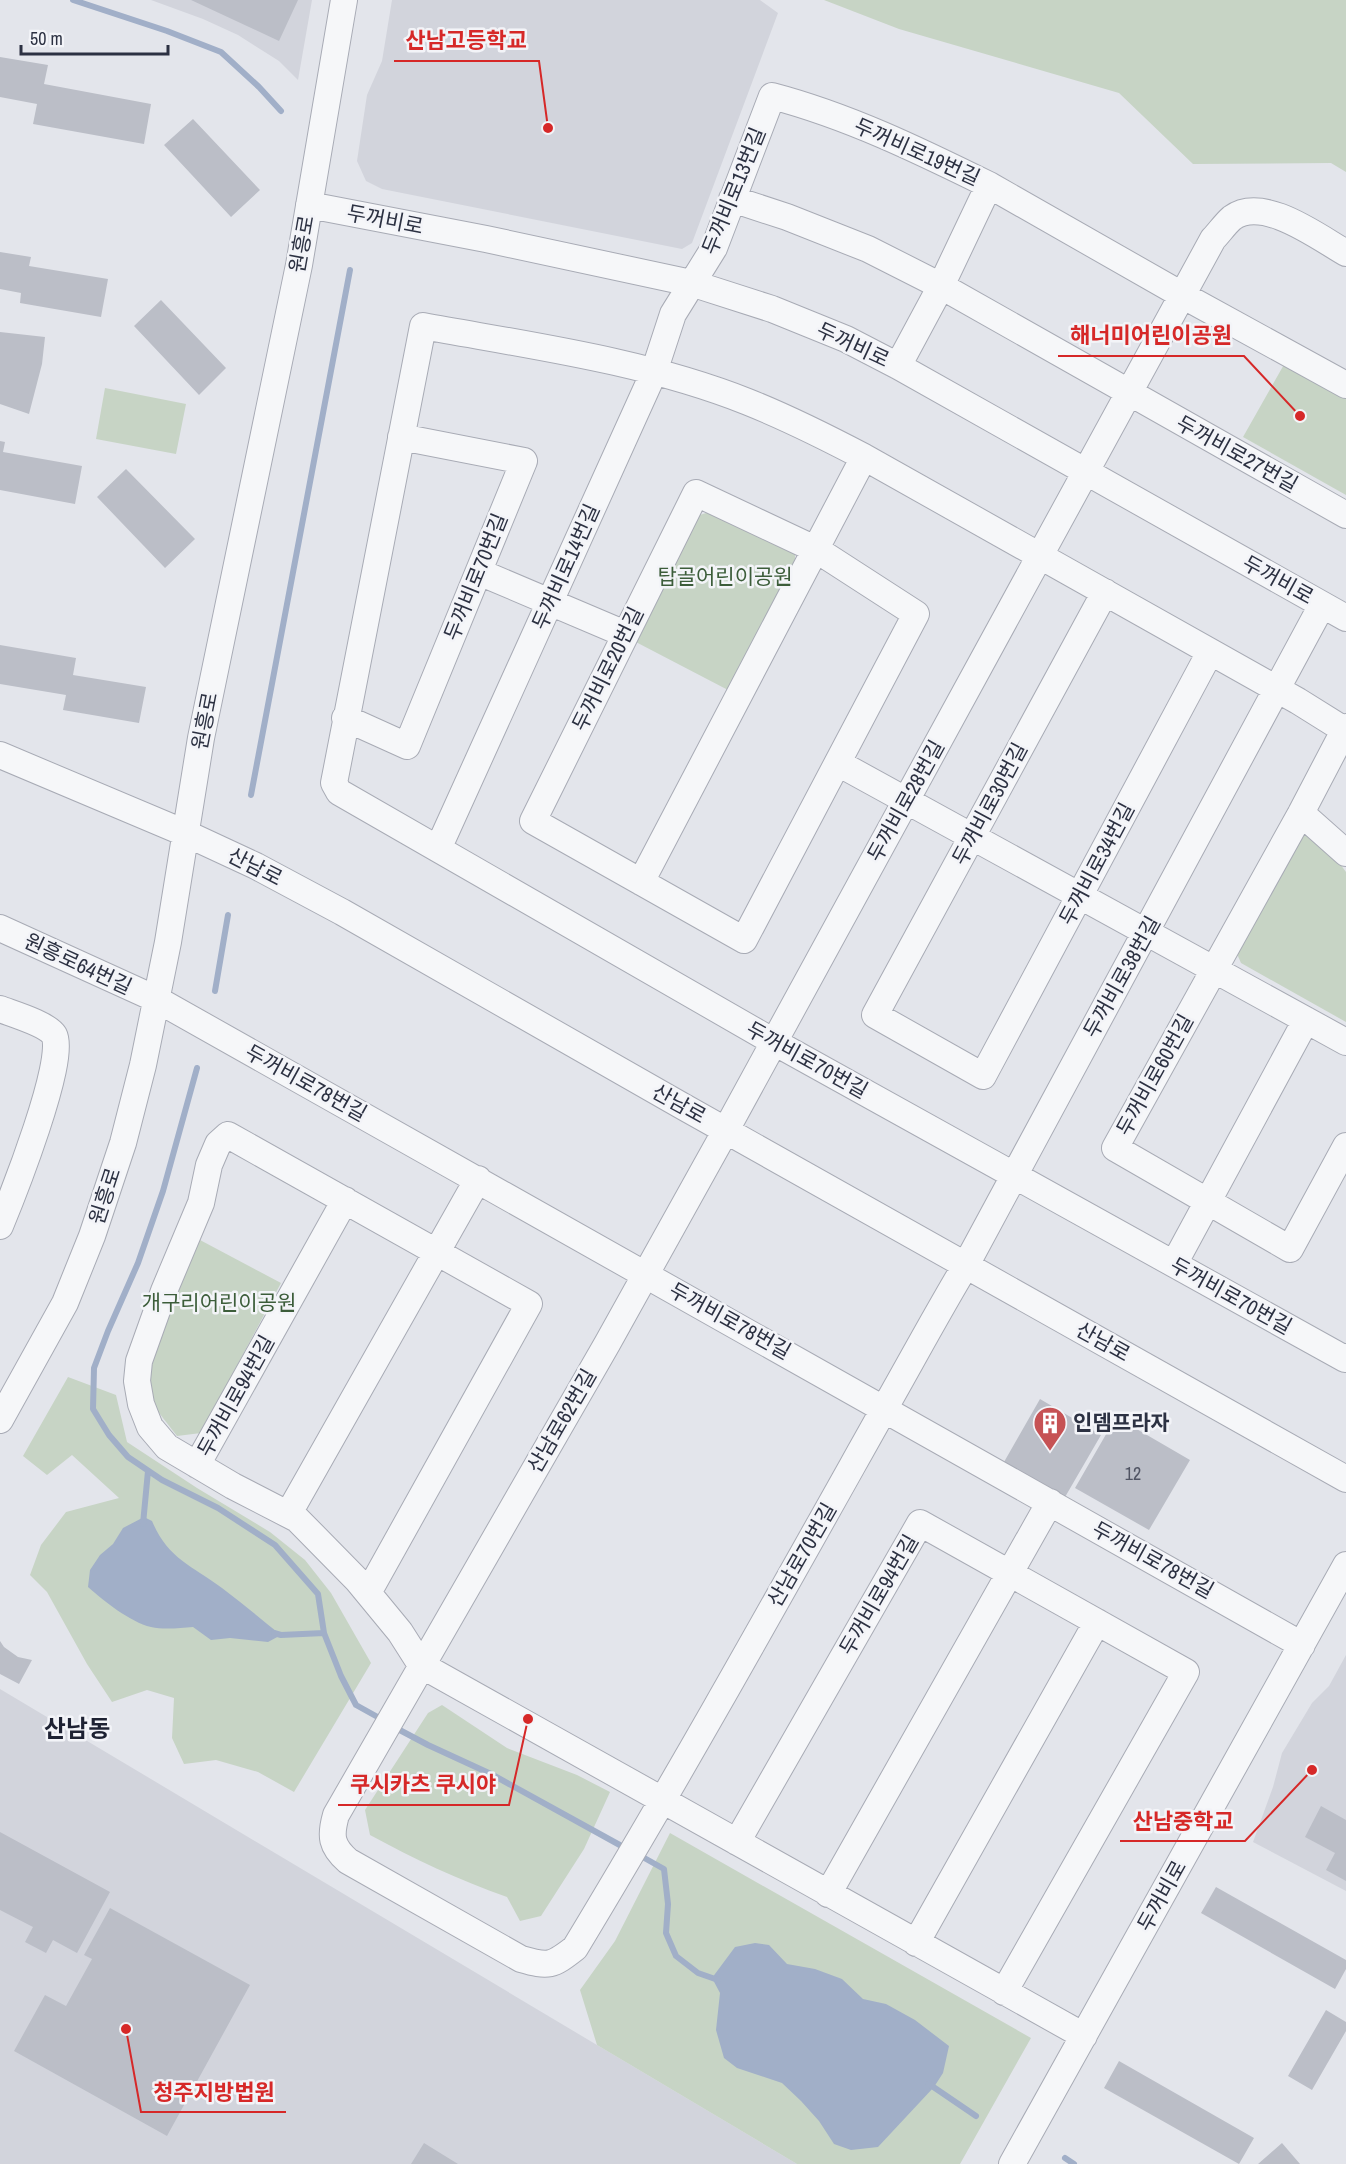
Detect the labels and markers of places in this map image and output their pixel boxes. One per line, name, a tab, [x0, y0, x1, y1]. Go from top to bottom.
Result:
callout: 산남고등학교	[394, 21, 539, 61]
callout: 해너미어린이공원	[1058, 316, 1244, 356]
building icon: 인뎀프라자	[1032, 1405, 1068, 1452]
place label: 인뎀프라자	[1073, 1408, 1170, 1437]
callout: 쿠시카츠 쿠시야	[338, 1765, 509, 1805]
callout: 산남중학교	[1120, 1801, 1245, 1841]
callout: 청주지방법원	[141, 2072, 286, 2112]

